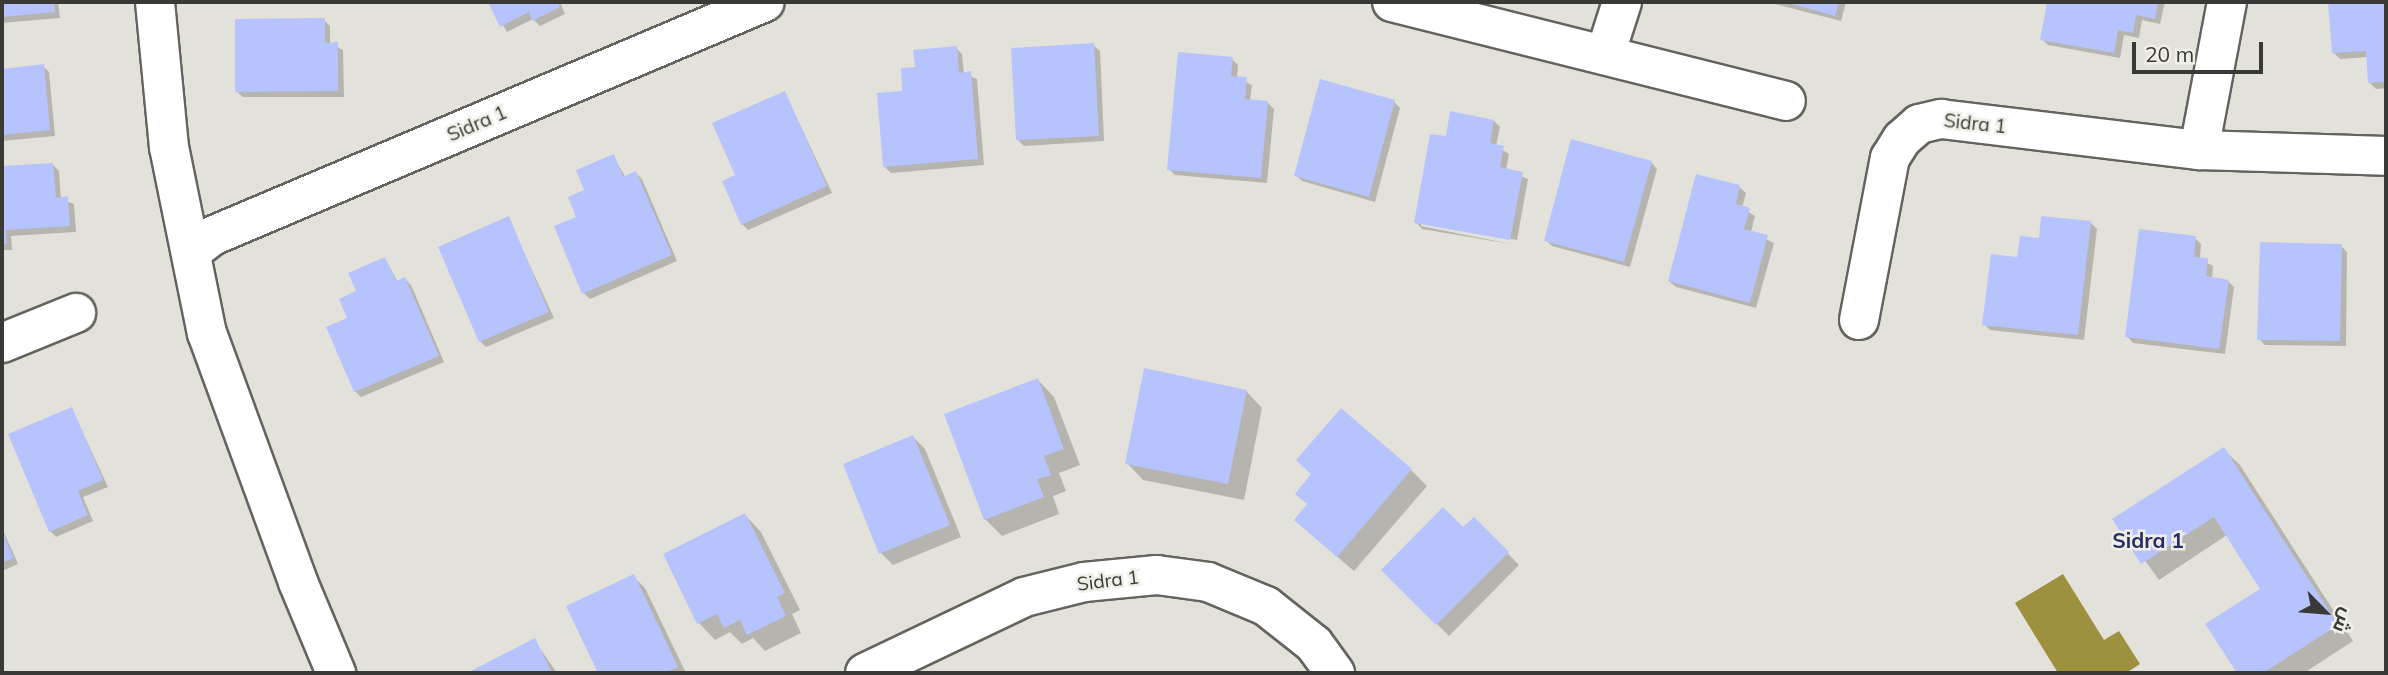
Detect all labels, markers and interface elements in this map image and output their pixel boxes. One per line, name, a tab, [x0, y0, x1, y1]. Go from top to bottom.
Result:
scale bar	[2136, 28, 2267, 72]
text: 20 m	[2145, 41, 2194, 67]
street label: Sidra 1	[444, 101, 510, 147]
street label: Sidra 1	[1943, 109, 2007, 139]
district label: Sidra 1	[2112, 527, 2184, 553]
street label: Sidra 1	[1076, 566, 1140, 596]
north arrow	[2290, 577, 2360, 647]
text: ش	[2328, 605, 2360, 637]

